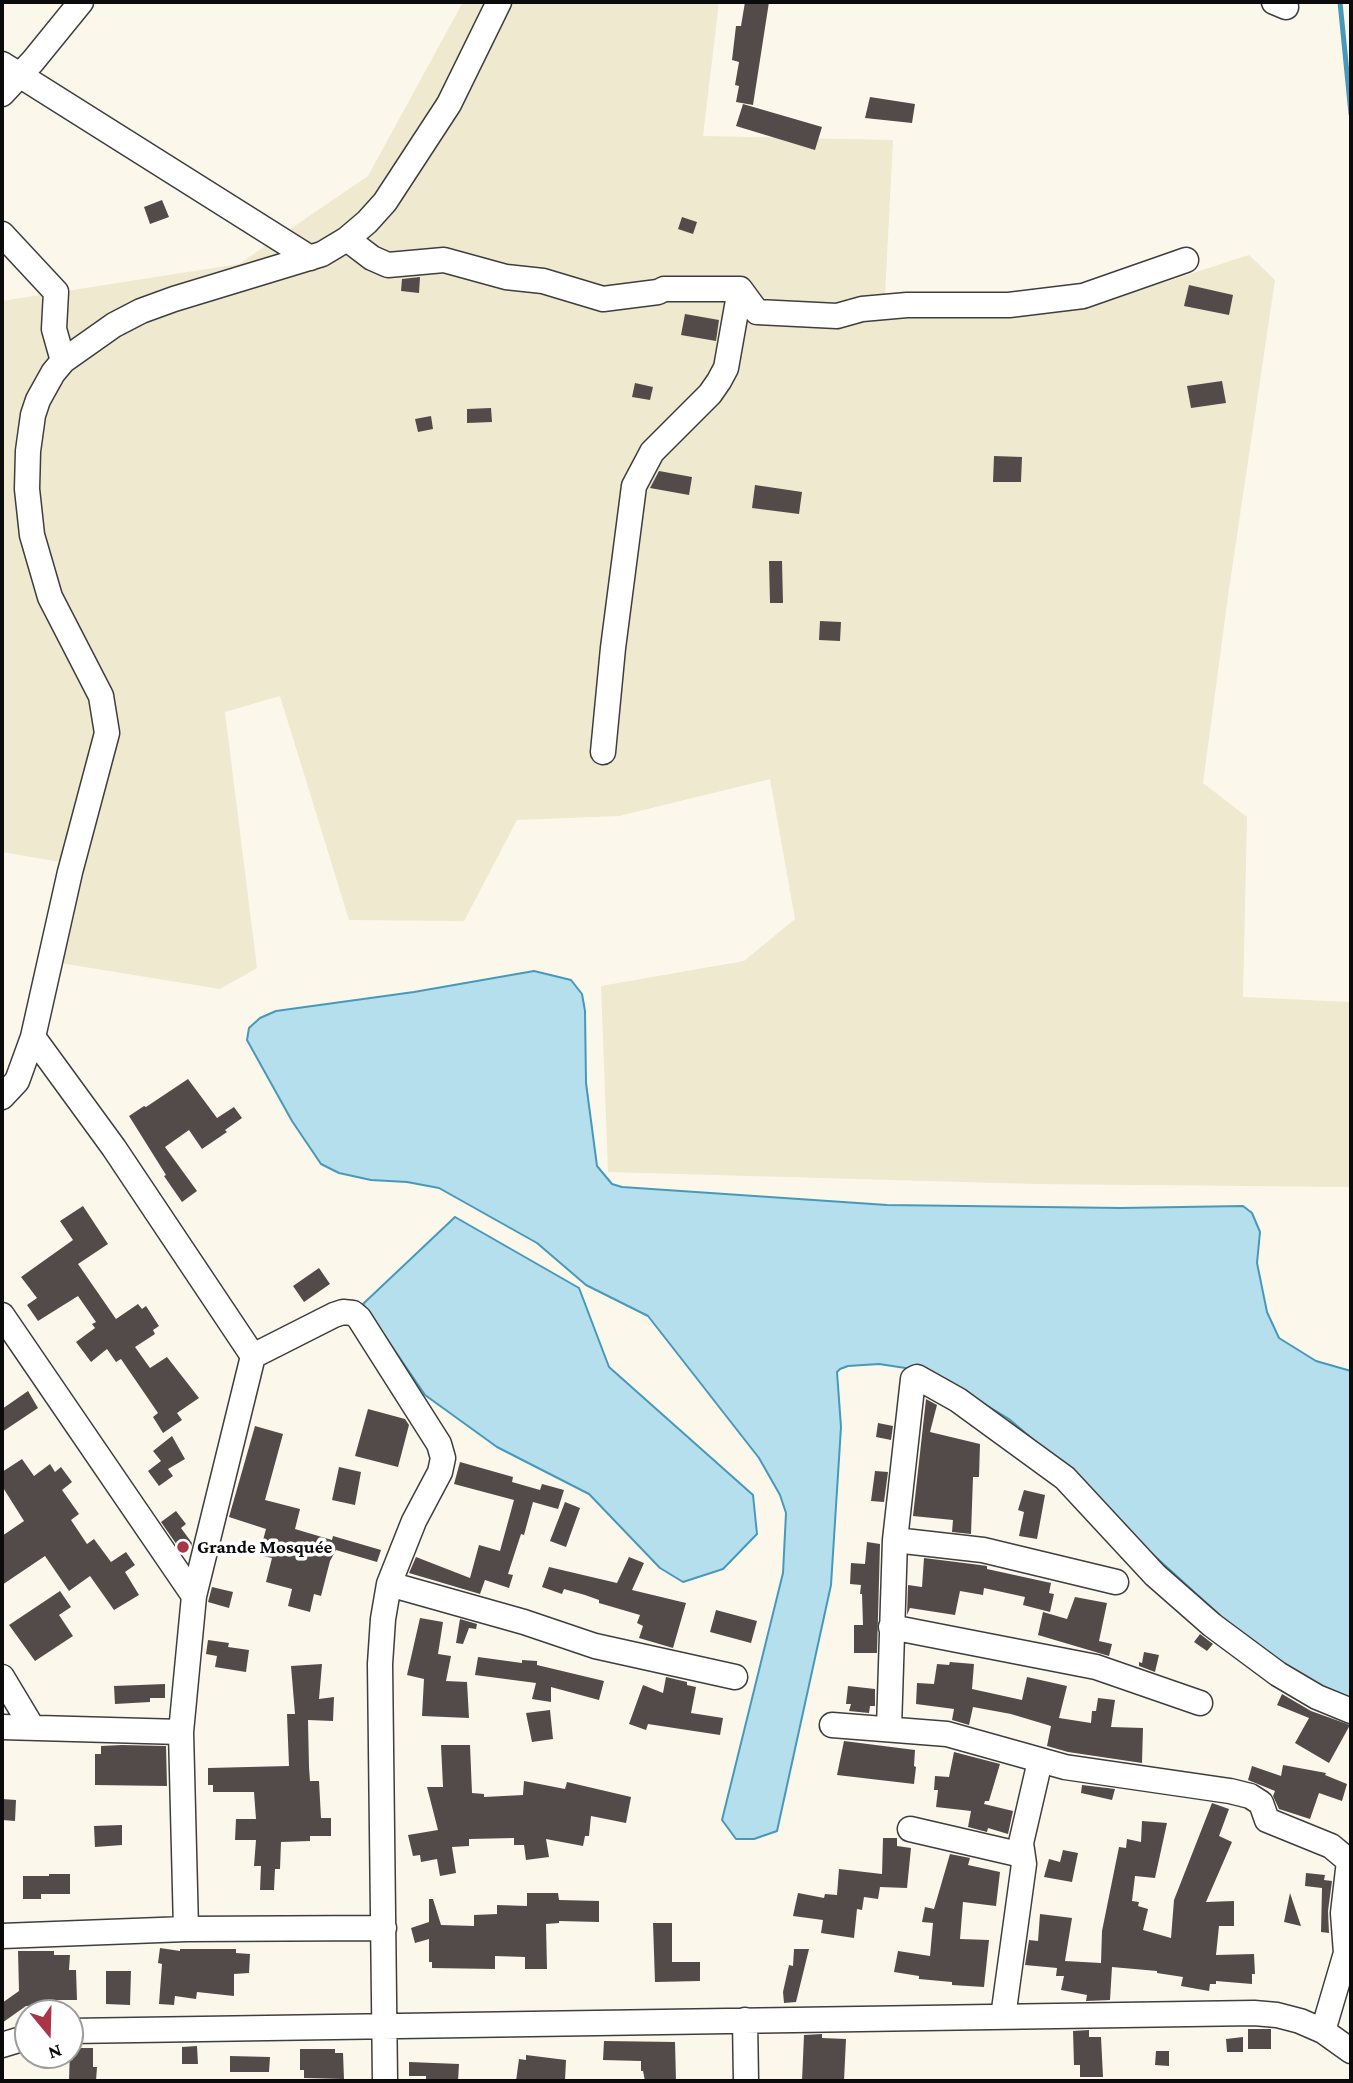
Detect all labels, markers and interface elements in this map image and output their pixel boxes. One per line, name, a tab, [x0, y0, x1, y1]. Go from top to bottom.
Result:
place label: Grande Mosquée	[197, 1536, 332, 1558]
marker: Grande Mosquée	[175, 1539, 191, 1555]
north arrow	[14, 1999, 84, 2069]
text: N	[46, 2040, 65, 2064]

